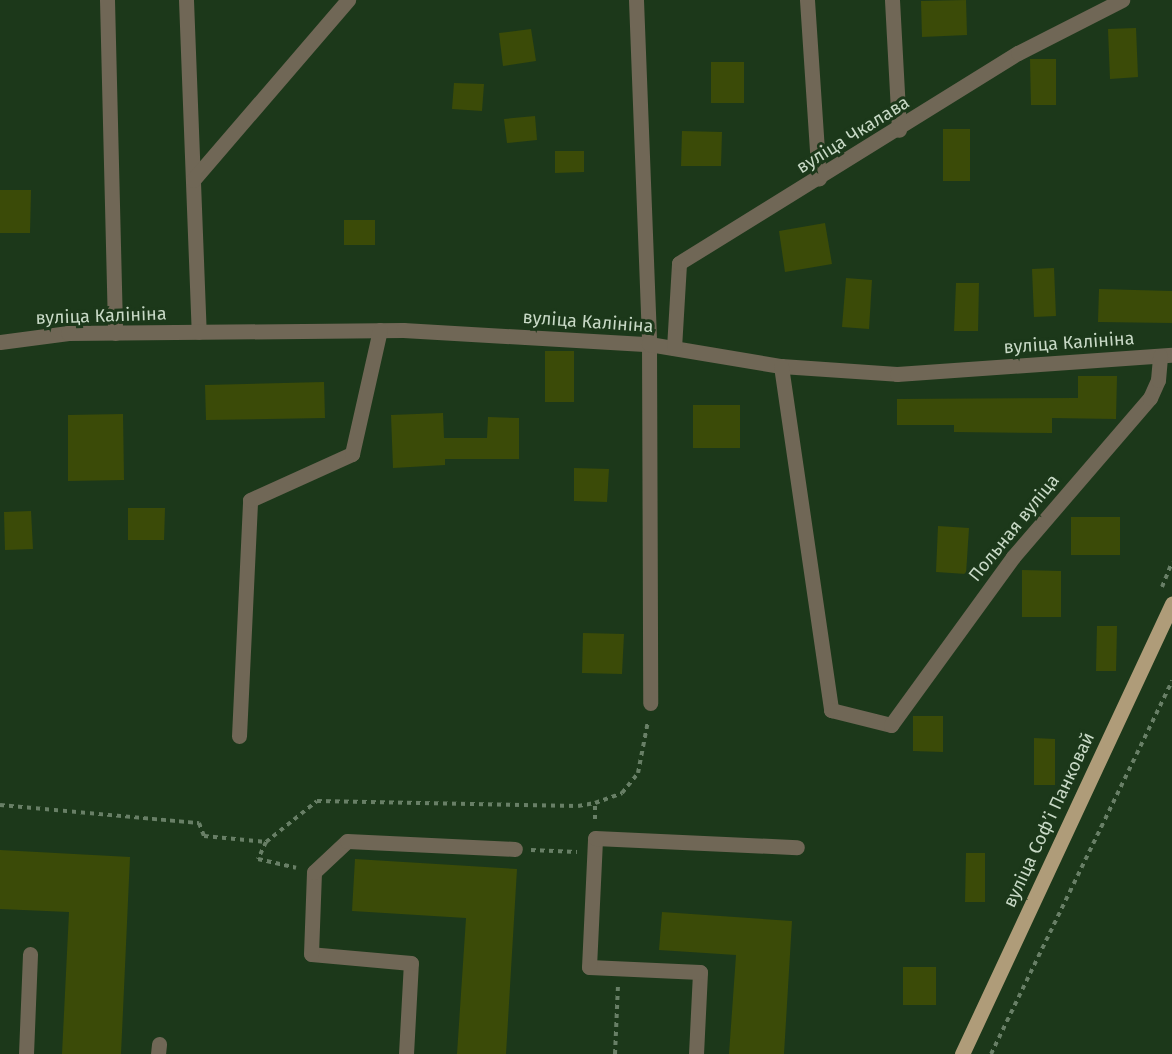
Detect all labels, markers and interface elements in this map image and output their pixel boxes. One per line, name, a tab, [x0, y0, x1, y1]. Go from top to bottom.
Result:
street label: вуліца Чкалава	[793, 92, 913, 178]
street label: вуліца Калініна	[35, 303, 167, 329]
street label: вуліца Калініна	[522, 307, 654, 337]
street label: вуліца Калініна	[1003, 328, 1135, 358]
street label: Польная вуліца	[964, 470, 1064, 586]
street label: вуліца Софʼі Панковай	[999, 729, 1099, 911]

